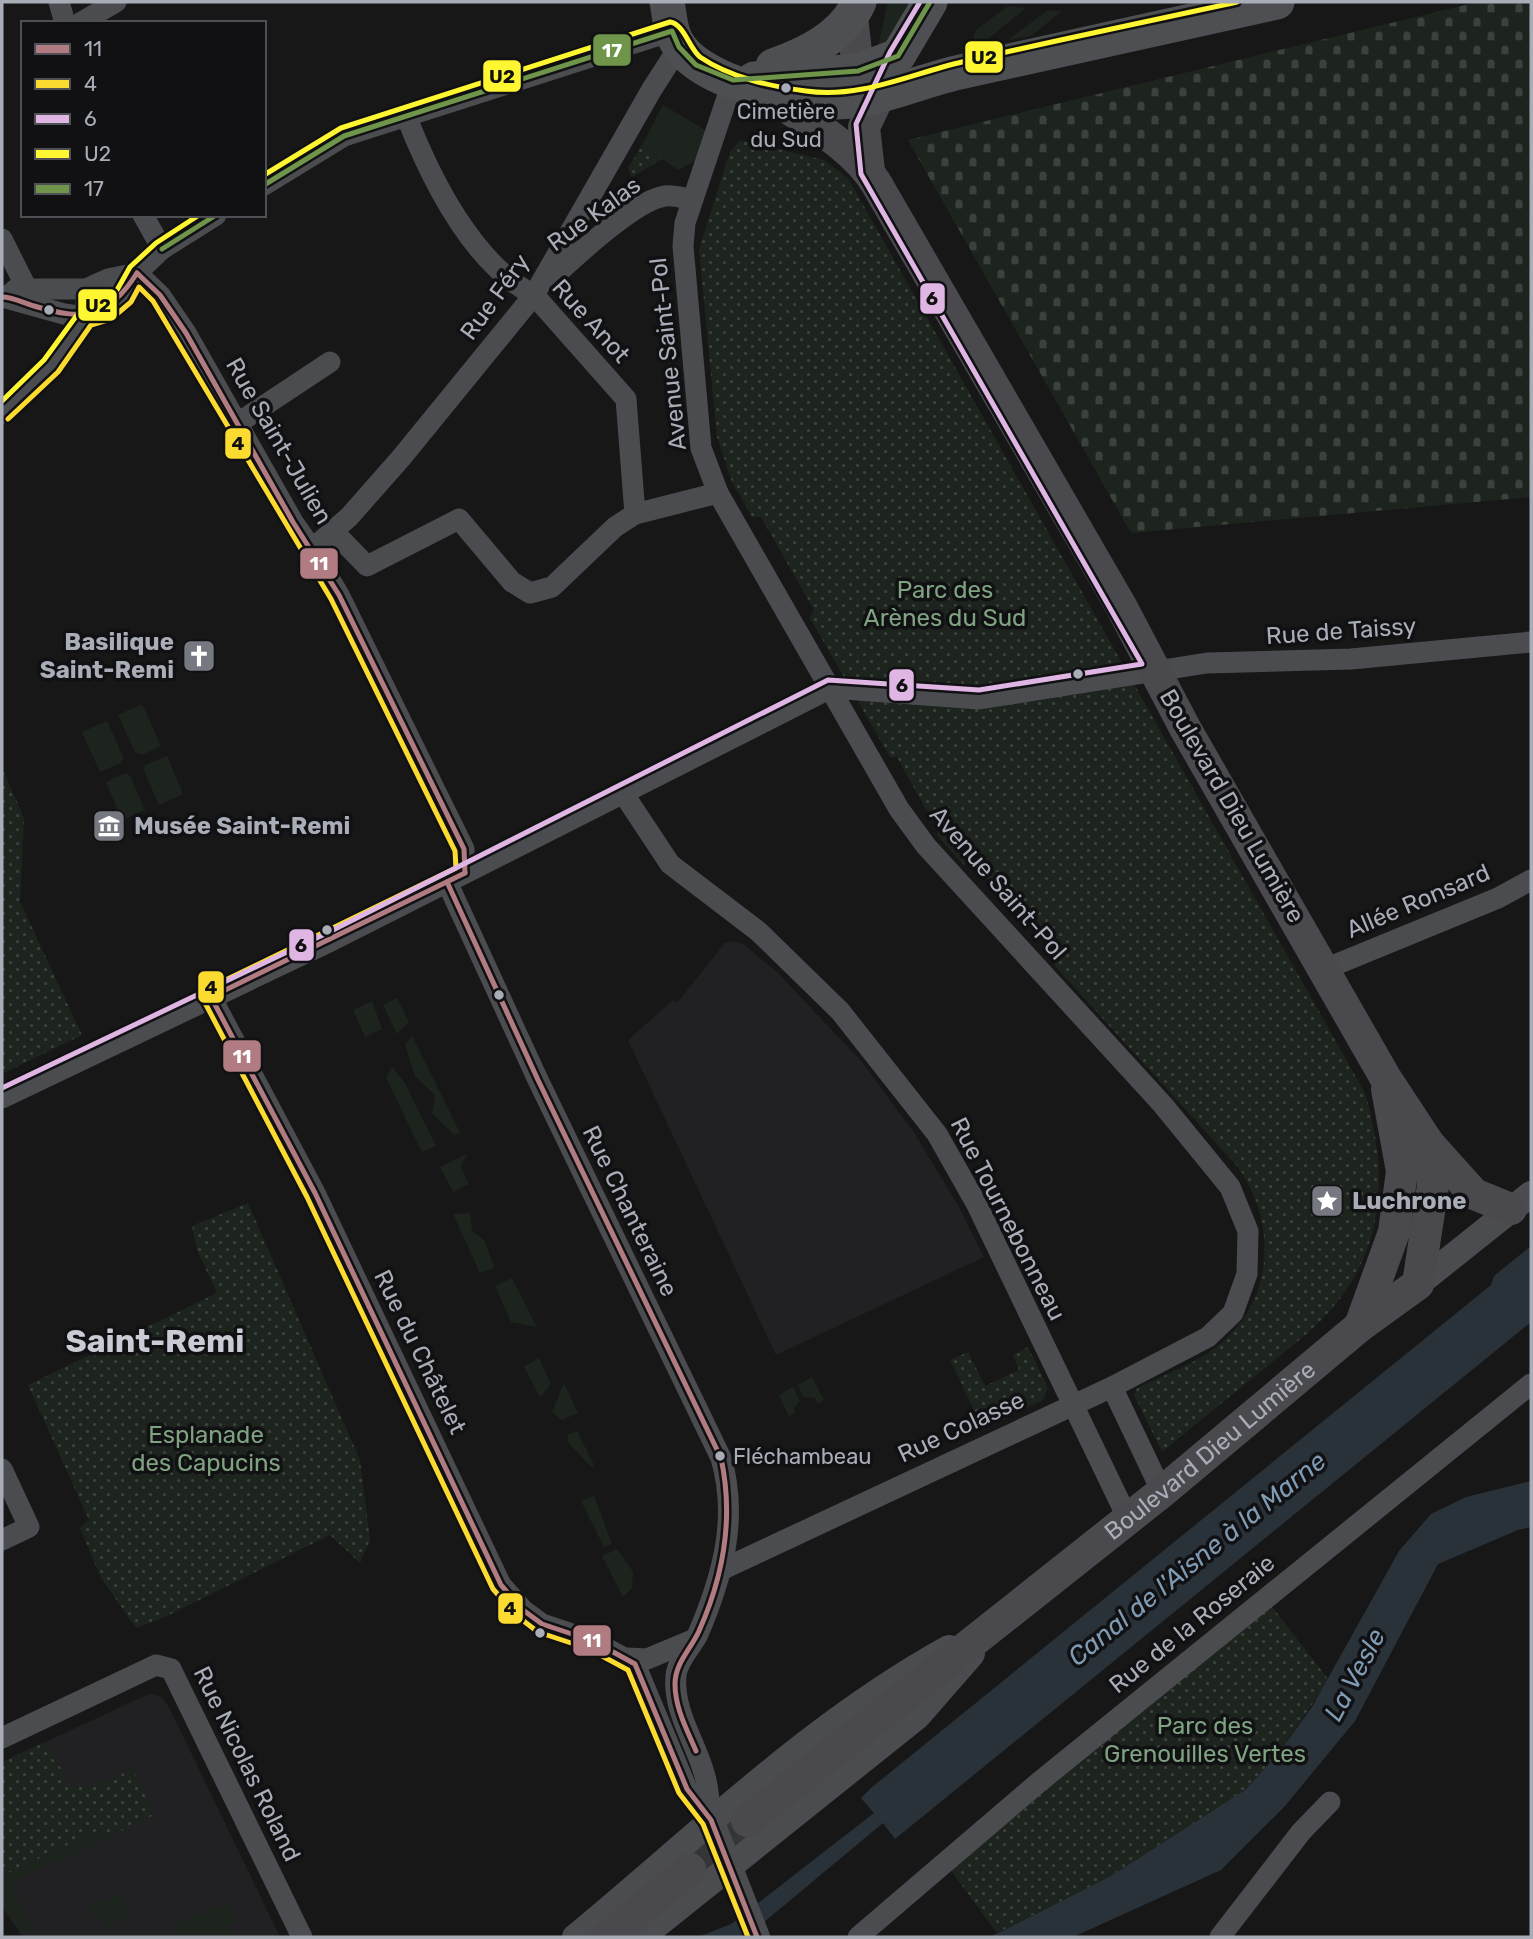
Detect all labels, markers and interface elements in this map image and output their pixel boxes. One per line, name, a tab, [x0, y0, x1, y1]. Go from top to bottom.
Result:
legend	[21, 21, 266, 217]
line badge: 17	[592, 33, 632, 67]
text: 11	[84, 36, 102, 61]
text: 17	[602, 39, 622, 62]
line badge: U2	[964, 40, 1004, 74]
text: U2	[971, 46, 997, 69]
line badge: U2	[482, 59, 522, 93]
text: U2	[489, 65, 515, 88]
text: 4	[84, 71, 97, 96]
marker: Cimetière du Sud	[779, 81, 793, 95]
place label: Cimetière du Sud	[737, 98, 835, 153]
text: 6	[84, 106, 97, 131]
text: U2	[84, 141, 111, 166]
street label: Rue Kalas	[542, 171, 646, 257]
text: 17	[84, 176, 104, 201]
street label: Rue Féry	[455, 249, 535, 345]
street label: Avenue Saint-Pol	[644, 256, 692, 452]
street label: Rue Anot	[546, 274, 636, 368]
line badge: 6	[919, 282, 946, 315]
text: 6	[926, 287, 938, 310]
line badge: U2	[77, 288, 118, 322]
text: U2	[85, 294, 111, 317]
unlabelled marker	[42, 303, 56, 317]
street label: Rue Saint-Julien	[220, 353, 338, 529]
line badge: 4	[224, 427, 252, 460]
text: 4	[232, 432, 245, 455]
line badge: 11	[299, 547, 339, 580]
text: 11	[310, 552, 328, 575]
park label: Parc des Arènes du Sud	[864, 576, 1026, 632]
street label: Rue de Taissy	[1265, 612, 1417, 650]
place label: Basilique Saint-Remi	[40, 628, 174, 684]
church icon: Basilique Saint-Remi	[180, 637, 218, 675]
unlabelled marker	[1071, 667, 1085, 681]
line badge: 6	[888, 668, 915, 702]
text: 6	[896, 674, 908, 697]
street label: Boulevard Dieu Lumière	[1154, 684, 1310, 928]
street label: Avenue Saint-Pol	[924, 801, 1072, 965]
museum icon: Musée Saint-Remi	[90, 807, 128, 845]
place label: Musée Saint-Remi	[134, 812, 350, 840]
street label: Allée Ronsard	[1342, 858, 1494, 944]
unlabelled marker	[320, 923, 334, 937]
line badge: 6	[288, 928, 315, 962]
text: 6	[295, 934, 307, 957]
line badge: 4	[197, 970, 225, 1004]
text: 4	[205, 976, 218, 999]
unlabelled marker	[492, 988, 506, 1002]
line badge: 11	[222, 1039, 262, 1073]
text: 11	[233, 1045, 251, 1068]
street label: Rue Tournebonneau	[945, 1113, 1071, 1325]
street label: Rue Chanteraine	[577, 1121, 683, 1301]
place icon: Luchrone	[1308, 1182, 1346, 1220]
place label: Luchrone	[1352, 1187, 1466, 1215]
street label: Rue du Châtelet	[368, 1265, 472, 1439]
district label: Saint-Remi	[66, 1322, 244, 1360]
street label: Boulevard Dieu Lumière	[1099, 1355, 1321, 1546]
street label: Rue Colasse	[893, 1386, 1029, 1468]
park label: Esplanade des Capucins	[131, 1421, 281, 1477]
place label: Fléchambeau	[733, 1443, 872, 1470]
water label: Canal de l'Aisne à la Marne	[1062, 1445, 1333, 1673]
marker: Fléchambeau	[713, 1449, 727, 1463]
street label: Rue de la Roseraie	[1104, 1549, 1280, 1699]
line badge: 4	[497, 1592, 524, 1625]
text: 4	[504, 1597, 517, 1620]
water label: La Vesle	[1318, 1623, 1392, 1726]
line badge: 11	[572, 1624, 612, 1657]
unlabelled marker	[533, 1626, 547, 1640]
text: 11	[583, 1629, 601, 1652]
street label: Rue Nicolas Roland	[188, 1662, 306, 1866]
park label: Parc des Grenouilles Vertes	[1104, 1712, 1306, 1768]

